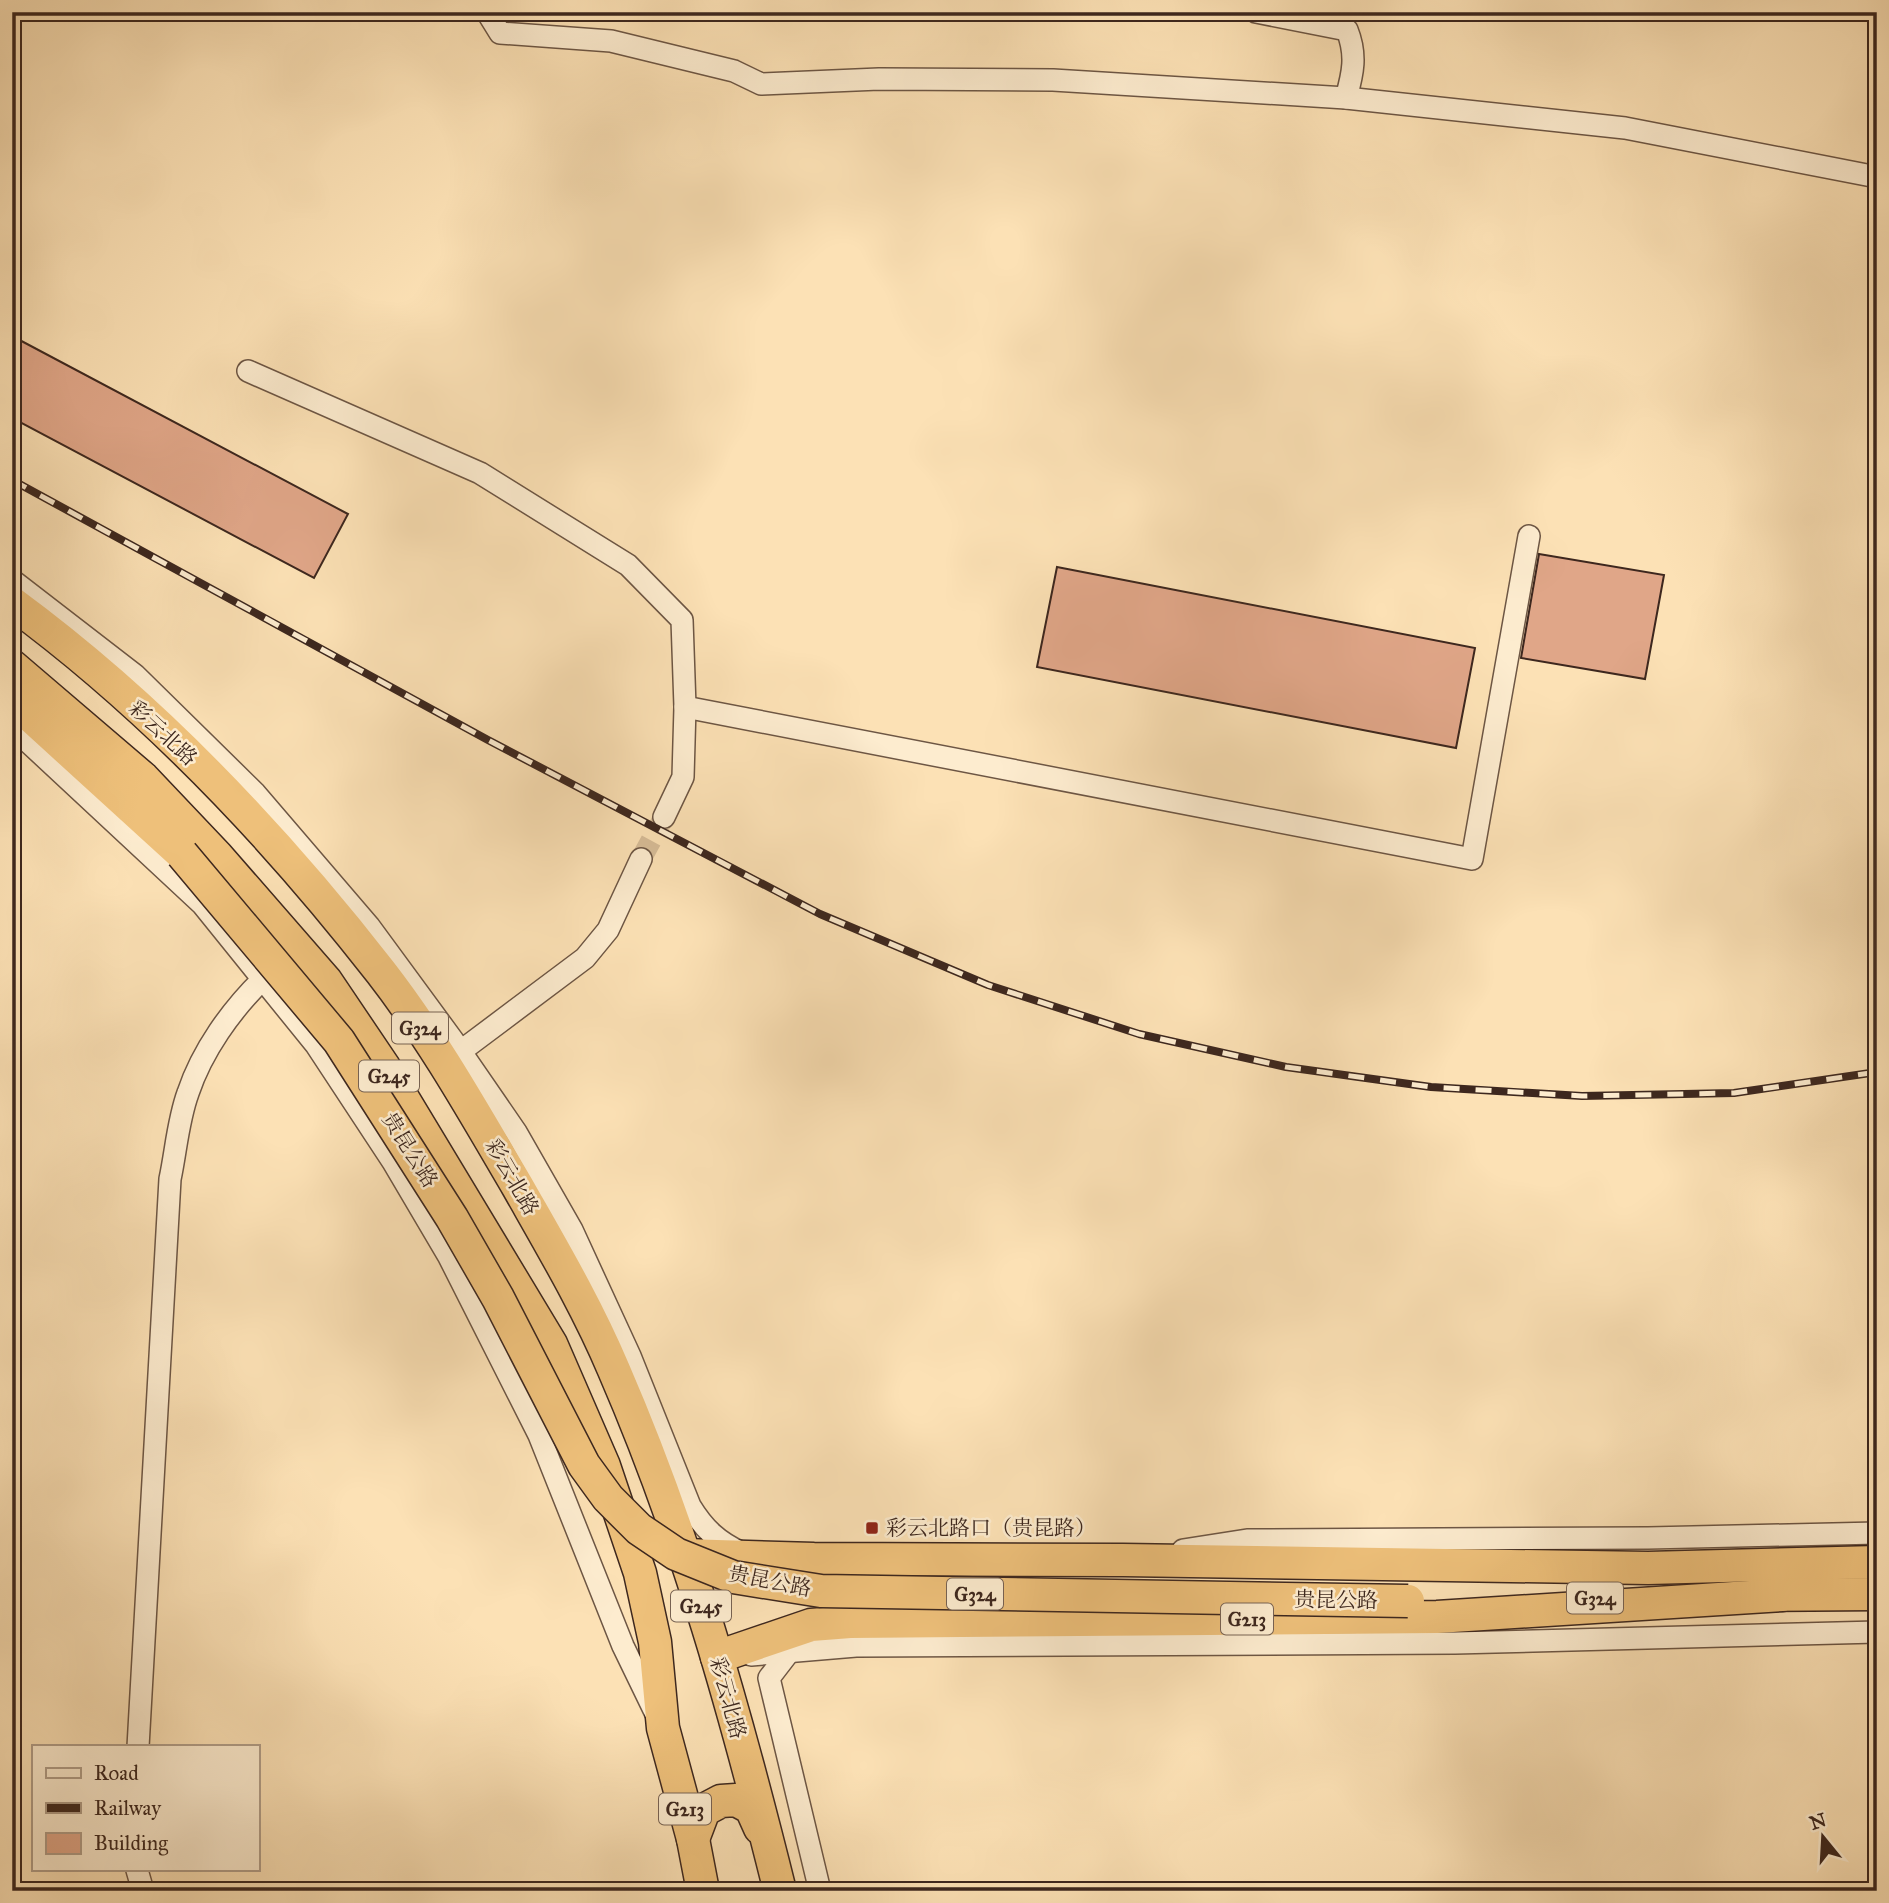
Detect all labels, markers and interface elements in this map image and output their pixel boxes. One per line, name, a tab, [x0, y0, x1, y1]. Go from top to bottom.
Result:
street label: 彩云北路	[123, 695, 203, 771]
road number: G324	[392, 1012, 448, 1044]
road number: G245	[359, 1060, 419, 1092]
street label: 贵昆公路	[377, 1107, 443, 1193]
street label: 彩云北路	[480, 1134, 544, 1220]
place label: 彩云北路口（贵昆路）	[886, 1515, 1096, 1541]
marker: 彩云北路口（贵昆路）	[864, 1520, 880, 1536]
street label: 贵昆公路	[726, 1560, 814, 1602]
road number: G324	[947, 1578, 1003, 1610]
road number: G324	[1567, 1582, 1623, 1614]
street label: 贵昆公路	[1294, 1586, 1378, 1614]
road number: G245	[671, 1590, 731, 1622]
road number: G213	[1221, 1604, 1273, 1634]
street label: 彩云北路	[705, 1654, 751, 1742]
legend	[32, 1745, 259, 1871]
text: Road	[94, 1760, 139, 1786]
road number: G213	[659, 1794, 711, 1825]
text: Railway	[94, 1795, 162, 1821]
north arrow	[1787, 1801, 1857, 1871]
text: N	[1807, 1808, 1829, 1835]
text: Building	[94, 1830, 168, 1856]

